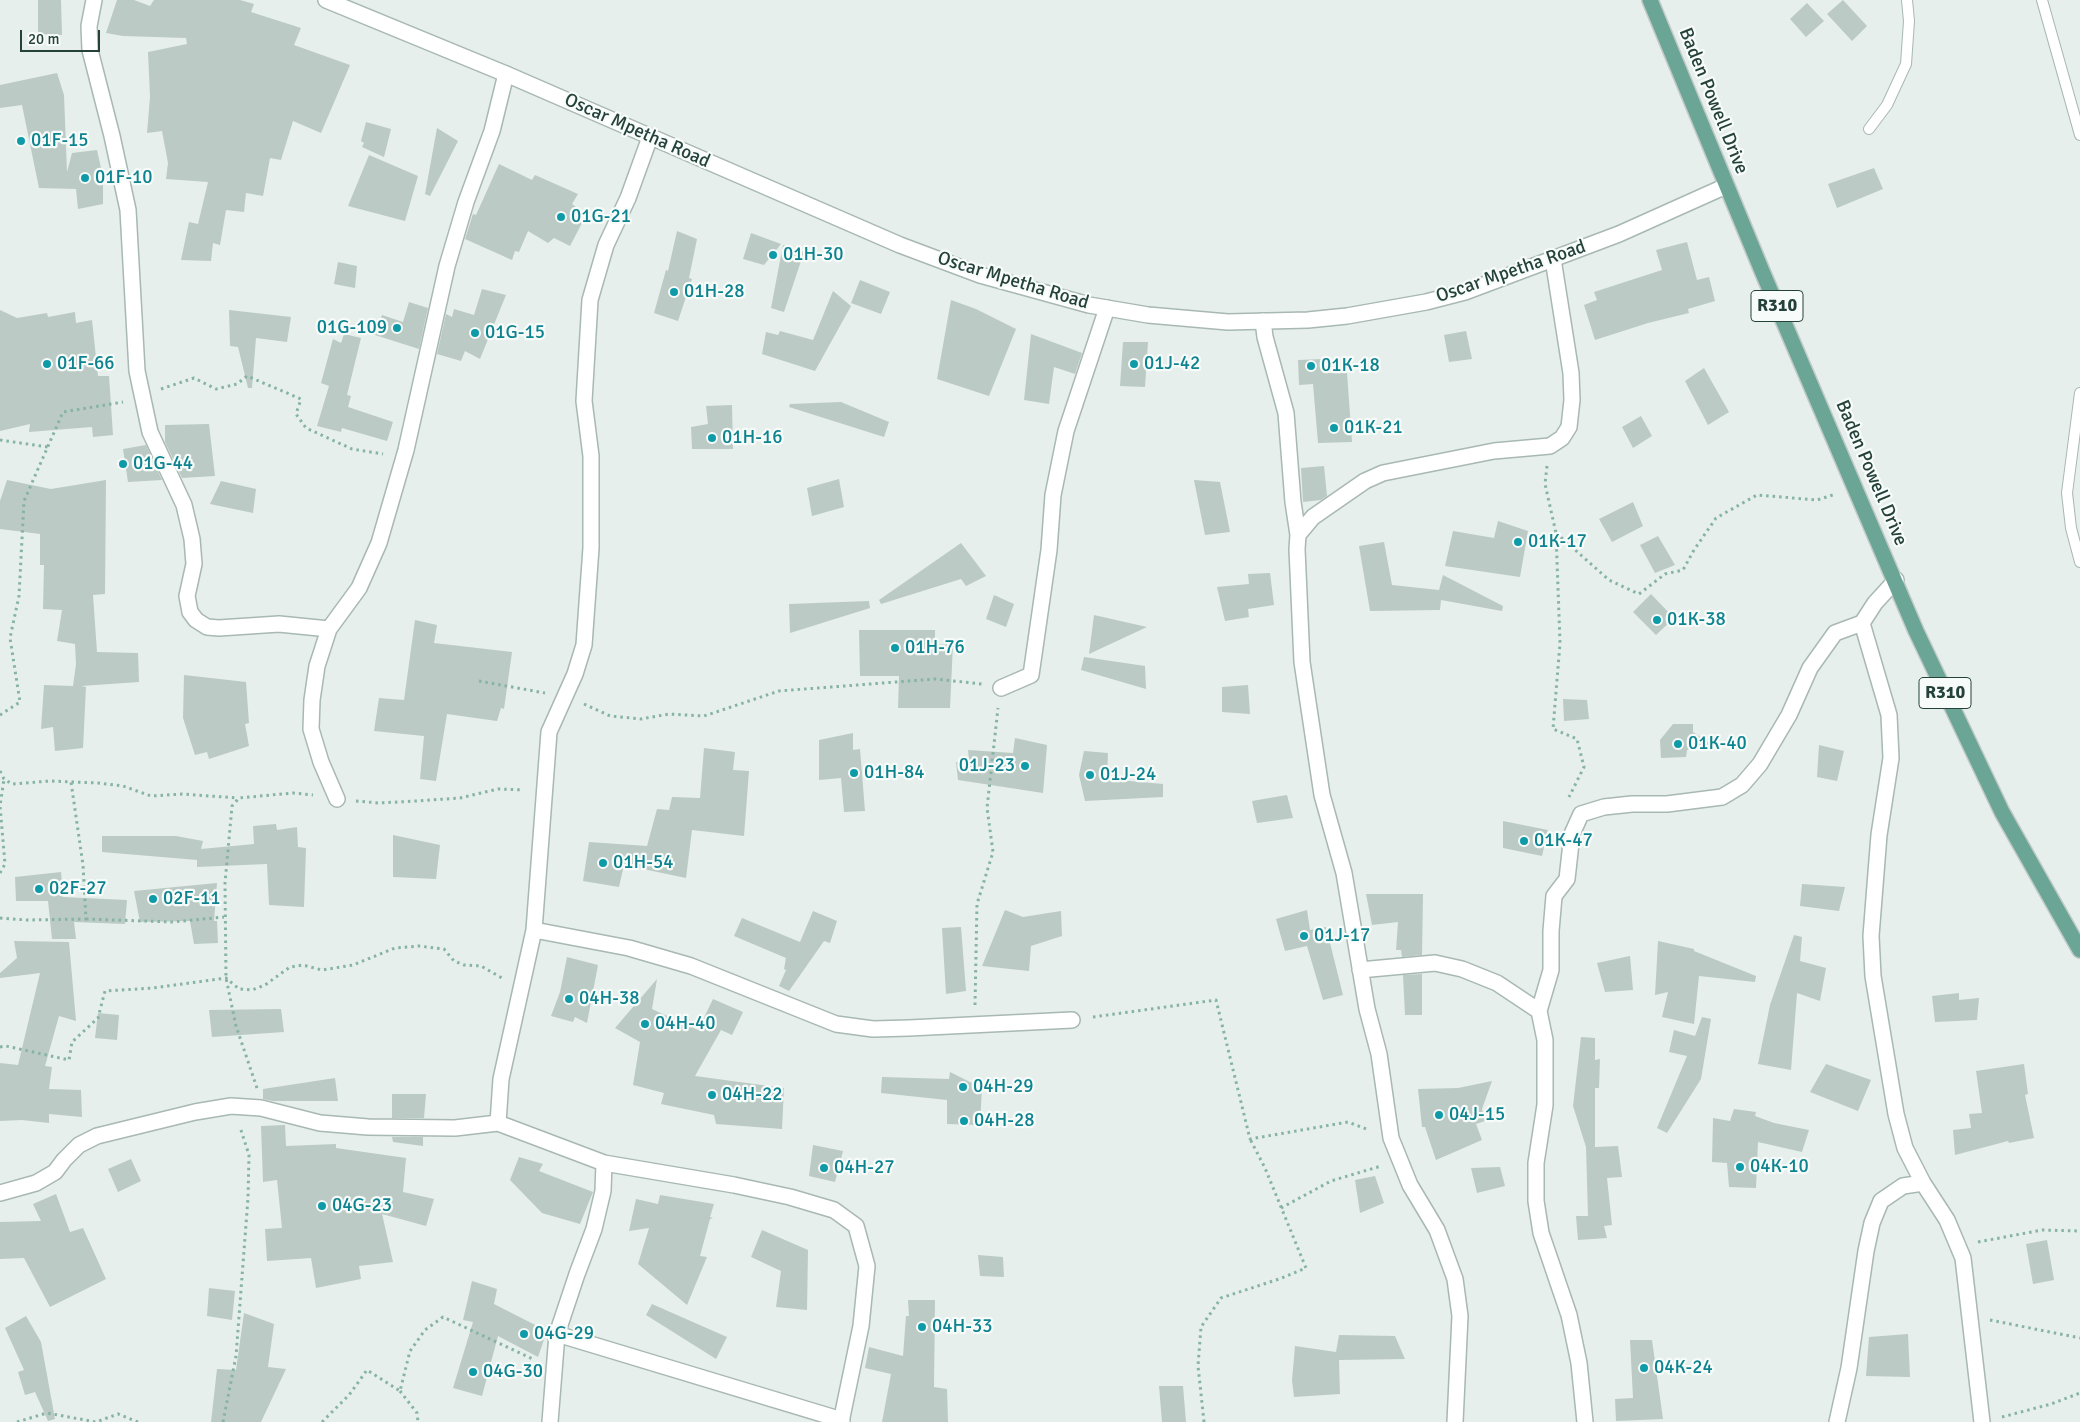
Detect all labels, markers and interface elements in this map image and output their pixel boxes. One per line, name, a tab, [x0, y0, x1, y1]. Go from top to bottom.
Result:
scale bar	[22, 20, 102, 52]
street label: Baden Powell Drive	[1673, 25, 1753, 177]
text: 20 m	[28, 30, 59, 48]
street label: Oscar Mpetha Road	[561, 89, 713, 173]
place label: 01F-15	[31, 130, 89, 152]
marker: 01F-15	[15, 135, 27, 147]
place label: 01F-10	[95, 167, 153, 189]
marker: 01F-10	[79, 172, 91, 184]
place label: 01G-21	[571, 206, 631, 228]
marker: 01G-21	[555, 211, 567, 223]
street label: Oscar Mpetha Road	[1433, 236, 1589, 308]
place label: 01H-30	[783, 244, 844, 266]
street label: Oscar Mpetha Road	[935, 247, 1091, 315]
marker: 01H-30	[767, 249, 779, 261]
place label: 01H-28	[684, 281, 745, 303]
marker: 01H-28	[668, 286, 680, 298]
road number: R310	[1751, 290, 1803, 322]
place label: 01G-109	[317, 317, 387, 339]
marker: 01G-109	[391, 322, 403, 334]
place label: 01G-15	[485, 322, 545, 344]
marker: 01G-15	[469, 327, 481, 339]
place label: 01F-66	[57, 353, 115, 375]
place label: 01J-42	[1144, 353, 1200, 375]
place label: 01K-18	[1321, 355, 1380, 377]
marker: 01F-66	[41, 358, 53, 370]
marker: 01J-42	[1128, 358, 1140, 370]
marker: 01K-18	[1305, 360, 1317, 372]
street label: Baden Powell Drive	[1830, 397, 1912, 549]
place label: 01K-21	[1344, 417, 1403, 439]
marker: 01K-21	[1328, 422, 1340, 434]
place label: 01H-16	[722, 427, 783, 449]
marker: 01H-16	[706, 432, 718, 444]
place label: 01G-44	[133, 453, 193, 475]
marker: 01G-44	[117, 458, 129, 470]
place label: 01K-17	[1528, 531, 1587, 553]
marker: 01K-17	[1512, 536, 1524, 548]
place label: 01K-38	[1667, 609, 1726, 631]
marker: 01K-38	[1651, 614, 1663, 626]
place label: 01H-76	[905, 637, 965, 659]
marker: 01H-76	[889, 642, 901, 654]
road number: R310	[1919, 678, 1971, 708]
place label: 01K-40	[1688, 733, 1747, 755]
marker: 01K-40	[1672, 738, 1684, 750]
place label: 01J-23	[959, 755, 1015, 777]
marker: 01J-23	[1019, 760, 1031, 772]
place label: 01H-84	[864, 762, 925, 784]
place label: 01J-24	[1100, 764, 1156, 786]
marker: 01H-84	[848, 767, 860, 779]
marker: 01J-24	[1084, 769, 1096, 781]
place label: 01K-47	[1534, 830, 1593, 852]
marker: 01K-47	[1518, 835, 1530, 847]
place label: 01H-54	[613, 852, 674, 874]
marker: 01H-54	[597, 857, 609, 869]
place label: 02F-27	[49, 878, 107, 900]
marker: 02F-27	[33, 883, 45, 895]
place label: 02F-11	[163, 888, 221, 910]
marker: 02F-11	[147, 893, 159, 905]
place label: 01J-17	[1314, 925, 1370, 947]
marker: 01J-17	[1298, 930, 1310, 942]
place label: 04H-38	[579, 988, 640, 1010]
marker: 04H-38	[563, 993, 575, 1005]
place label: 04H-40	[655, 1013, 716, 1035]
marker: 04H-40	[639, 1018, 651, 1030]
place label: 04H-29	[973, 1076, 1034, 1098]
marker: 04H-29	[957, 1081, 969, 1093]
place label: 04H-22	[722, 1084, 783, 1106]
marker: 04H-22	[706, 1089, 718, 1101]
place label: 04J-15	[1449, 1104, 1505, 1126]
marker: 04J-15	[1433, 1109, 1445, 1121]
place label: 04H-28	[974, 1110, 1035, 1132]
marker: 04H-28	[958, 1115, 970, 1127]
place label: 04K-10	[1750, 1156, 1809, 1178]
place label: 04H-27	[834, 1157, 895, 1179]
marker: 04K-10	[1734, 1161, 1746, 1173]
marker: 04H-27	[818, 1162, 830, 1174]
place label: 04G-23	[332, 1195, 392, 1217]
marker: 04G-23	[316, 1200, 328, 1212]
place label: 04H-33	[932, 1316, 993, 1338]
marker: 04H-33	[916, 1321, 928, 1333]
place label: 04G-29	[534, 1323, 594, 1345]
marker: 04G-29	[518, 1328, 530, 1340]
place label: 04K-24	[1654, 1357, 1713, 1379]
place label: 04G-30	[483, 1361, 543, 1383]
marker: 04K-24	[1638, 1362, 1650, 1374]
marker: 04G-30	[467, 1366, 479, 1378]

